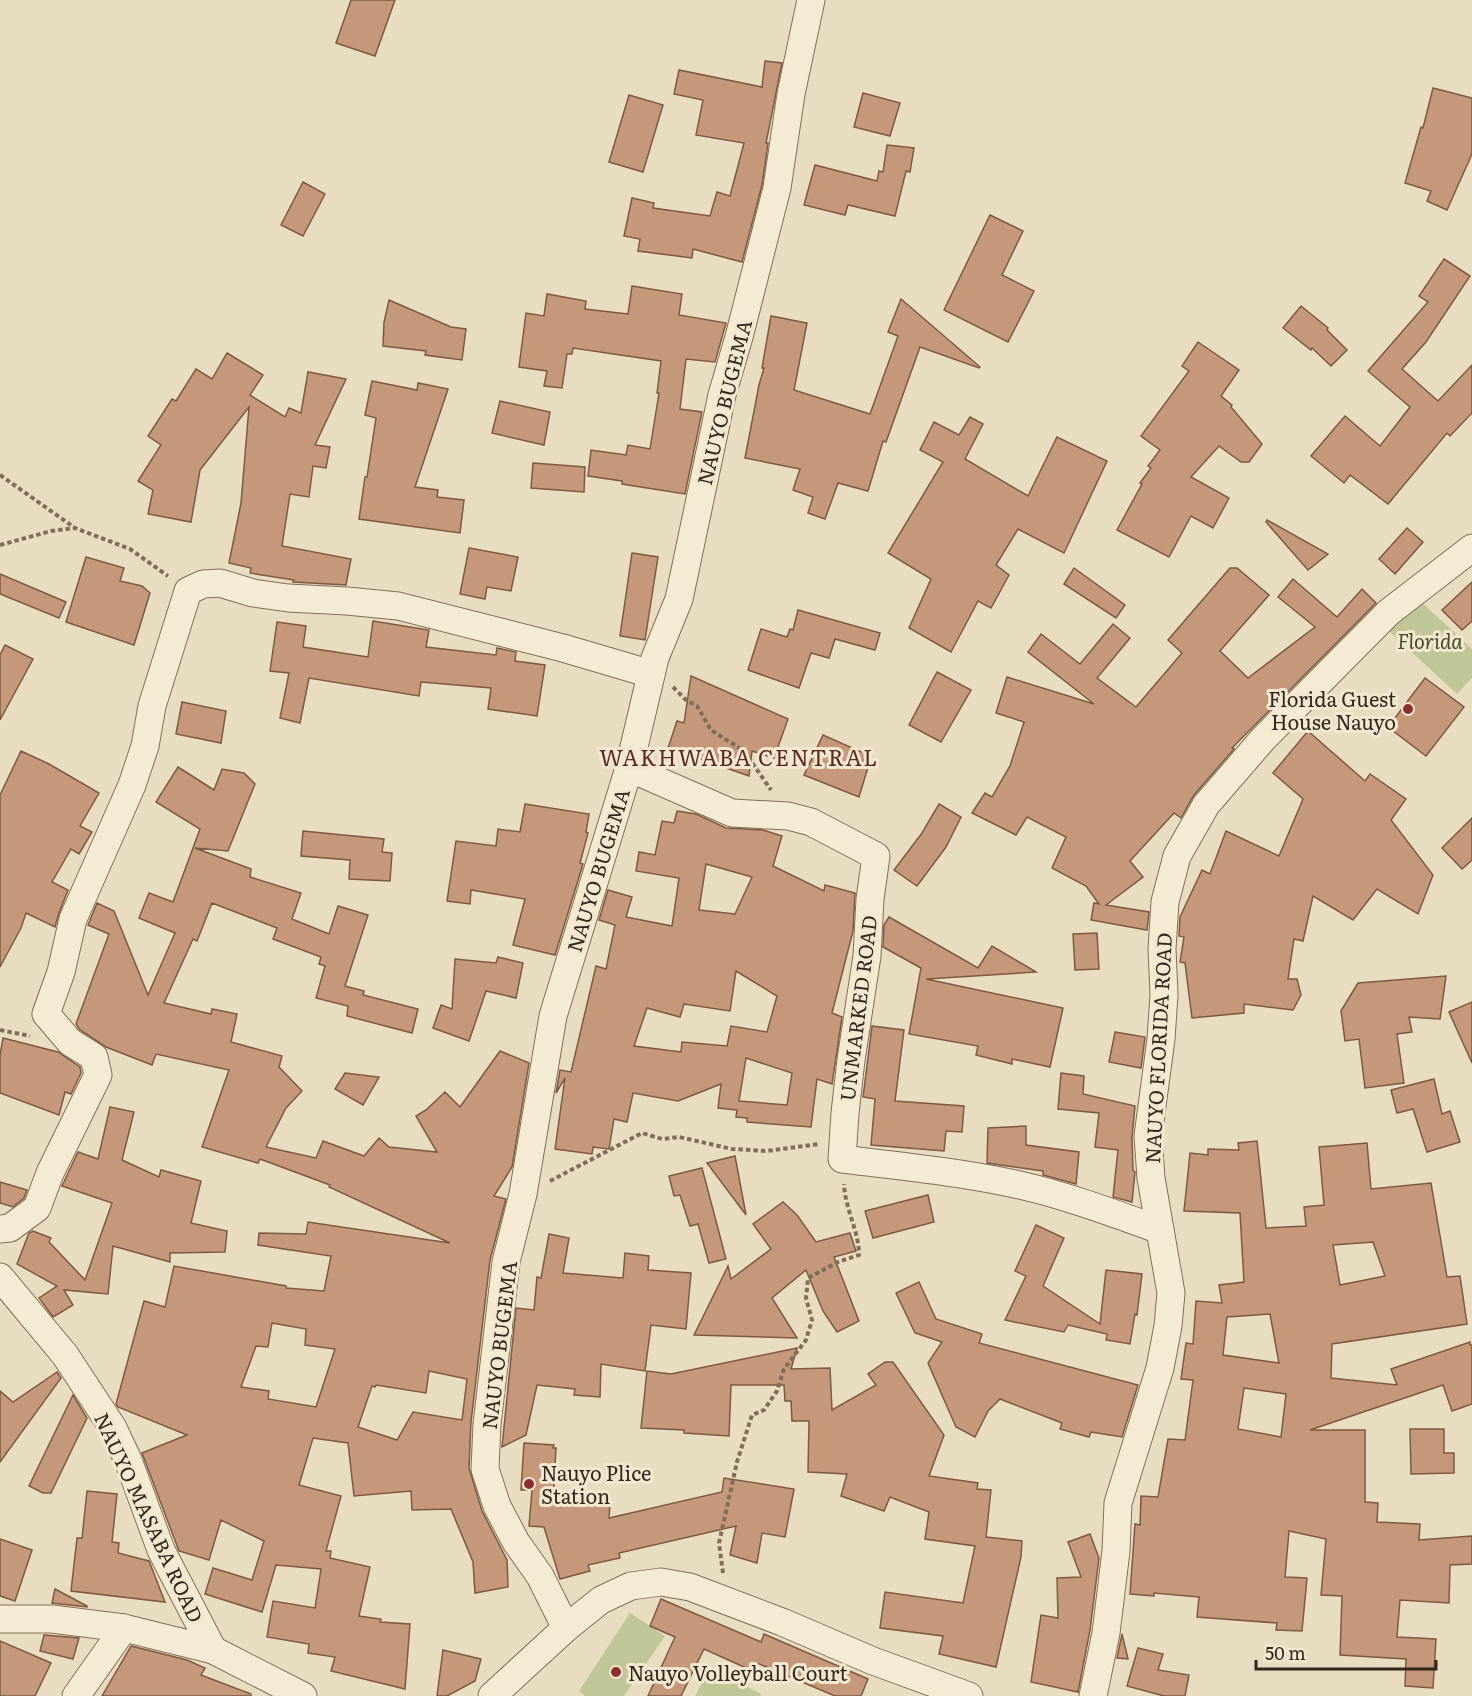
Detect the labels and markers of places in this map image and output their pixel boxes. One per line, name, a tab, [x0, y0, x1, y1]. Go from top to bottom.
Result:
place label: Florida Guest House Nauyo	[1268, 683, 1396, 736]
marker: Florida Guest House Nauyo	[1401, 702, 1415, 716]
place label: Nauyo Plice Station	[541, 1457, 651, 1510]
marker: Nauyo Plice Station	[522, 1477, 536, 1491]
place label: Nauyo Volleyball Court	[628, 1657, 848, 1687]
marker: Nauyo Volleyball Court	[609, 1665, 623, 1679]

